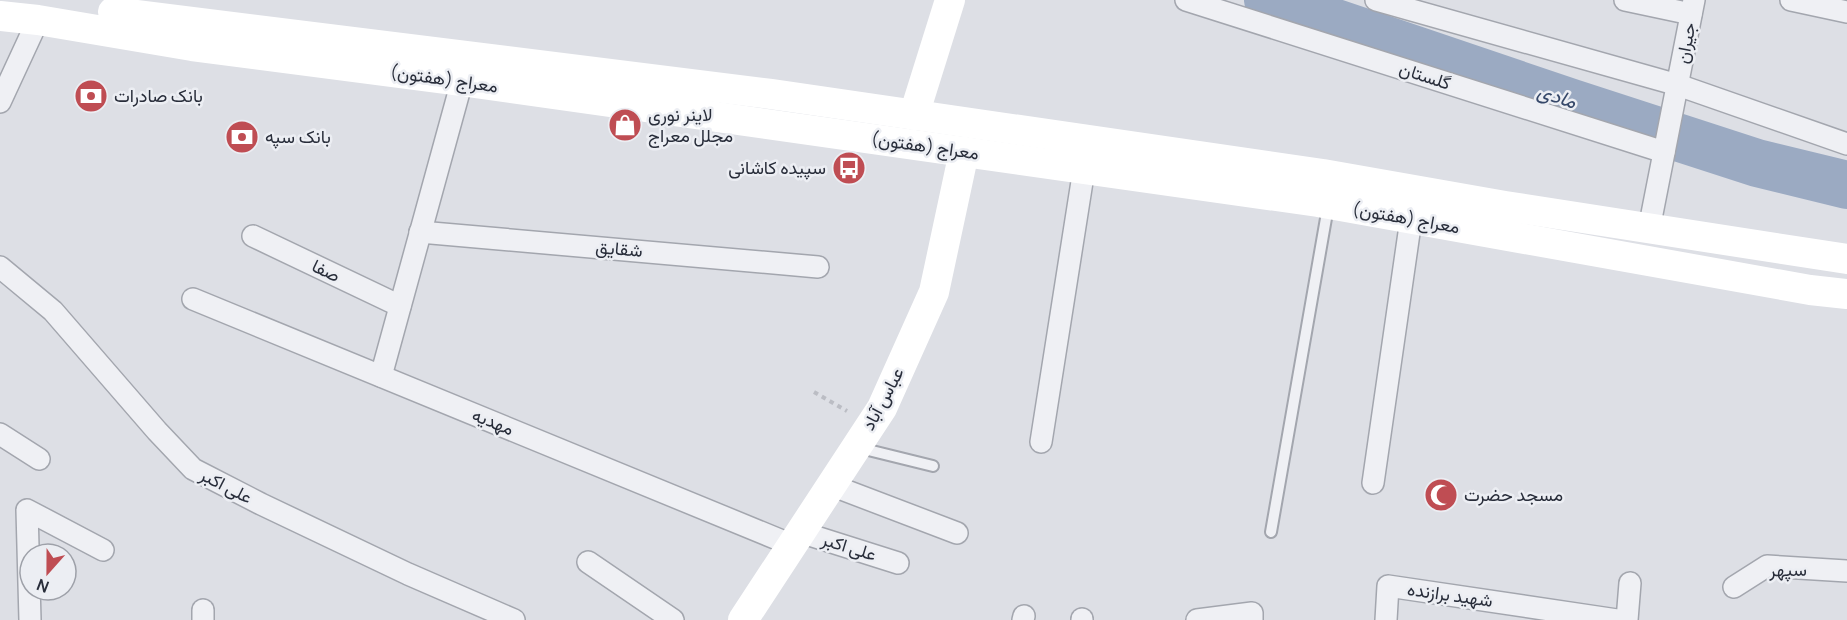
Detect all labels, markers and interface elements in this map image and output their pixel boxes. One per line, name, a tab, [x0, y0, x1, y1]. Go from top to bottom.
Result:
street label: جیران	[1669, 20, 1701, 65]
street label: گلستان	[1397, 55, 1454, 95]
street label: معراج (هفتون)	[388, 59, 500, 98]
water label: مادی	[1534, 77, 1580, 115]
bank icon: بانک صادرات	[73, 78, 109, 114]
place label: بانک صادرات	[114, 83, 203, 107]
place label: لاینر نوری مجلل معراج	[648, 102, 733, 148]
shop icon: لاینر نوری مجلل معراج	[607, 107, 643, 143]
bank icon: بانک سپه	[224, 119, 260, 155]
place label: بانک سپه	[265, 124, 331, 149]
street label: معراج (هفتون)	[869, 126, 981, 165]
bus stop icon: سپیده کاشانی	[831, 150, 867, 186]
place label: سپیده کاشانی	[728, 155, 826, 180]
street label: معراج (هفتون)	[1350, 196, 1462, 239]
street label: شقایق	[594, 234, 644, 262]
street label: صفا	[308, 253, 345, 287]
street label: عباس آباد	[856, 363, 909, 434]
street label: مهدیه	[469, 402, 518, 440]
street label: علی اکبر	[195, 461, 257, 508]
mosque icon: مسجد حضرت	[1423, 477, 1459, 513]
place label: مسجد حضرت	[1464, 482, 1563, 506]
street label: علی اکبر	[818, 526, 879, 566]
north arrow	[18, 542, 78, 602]
street label: سپهر	[1768, 557, 1807, 582]
text: N	[33, 574, 52, 598]
street label: شهید برازنده	[1406, 576, 1494, 612]

